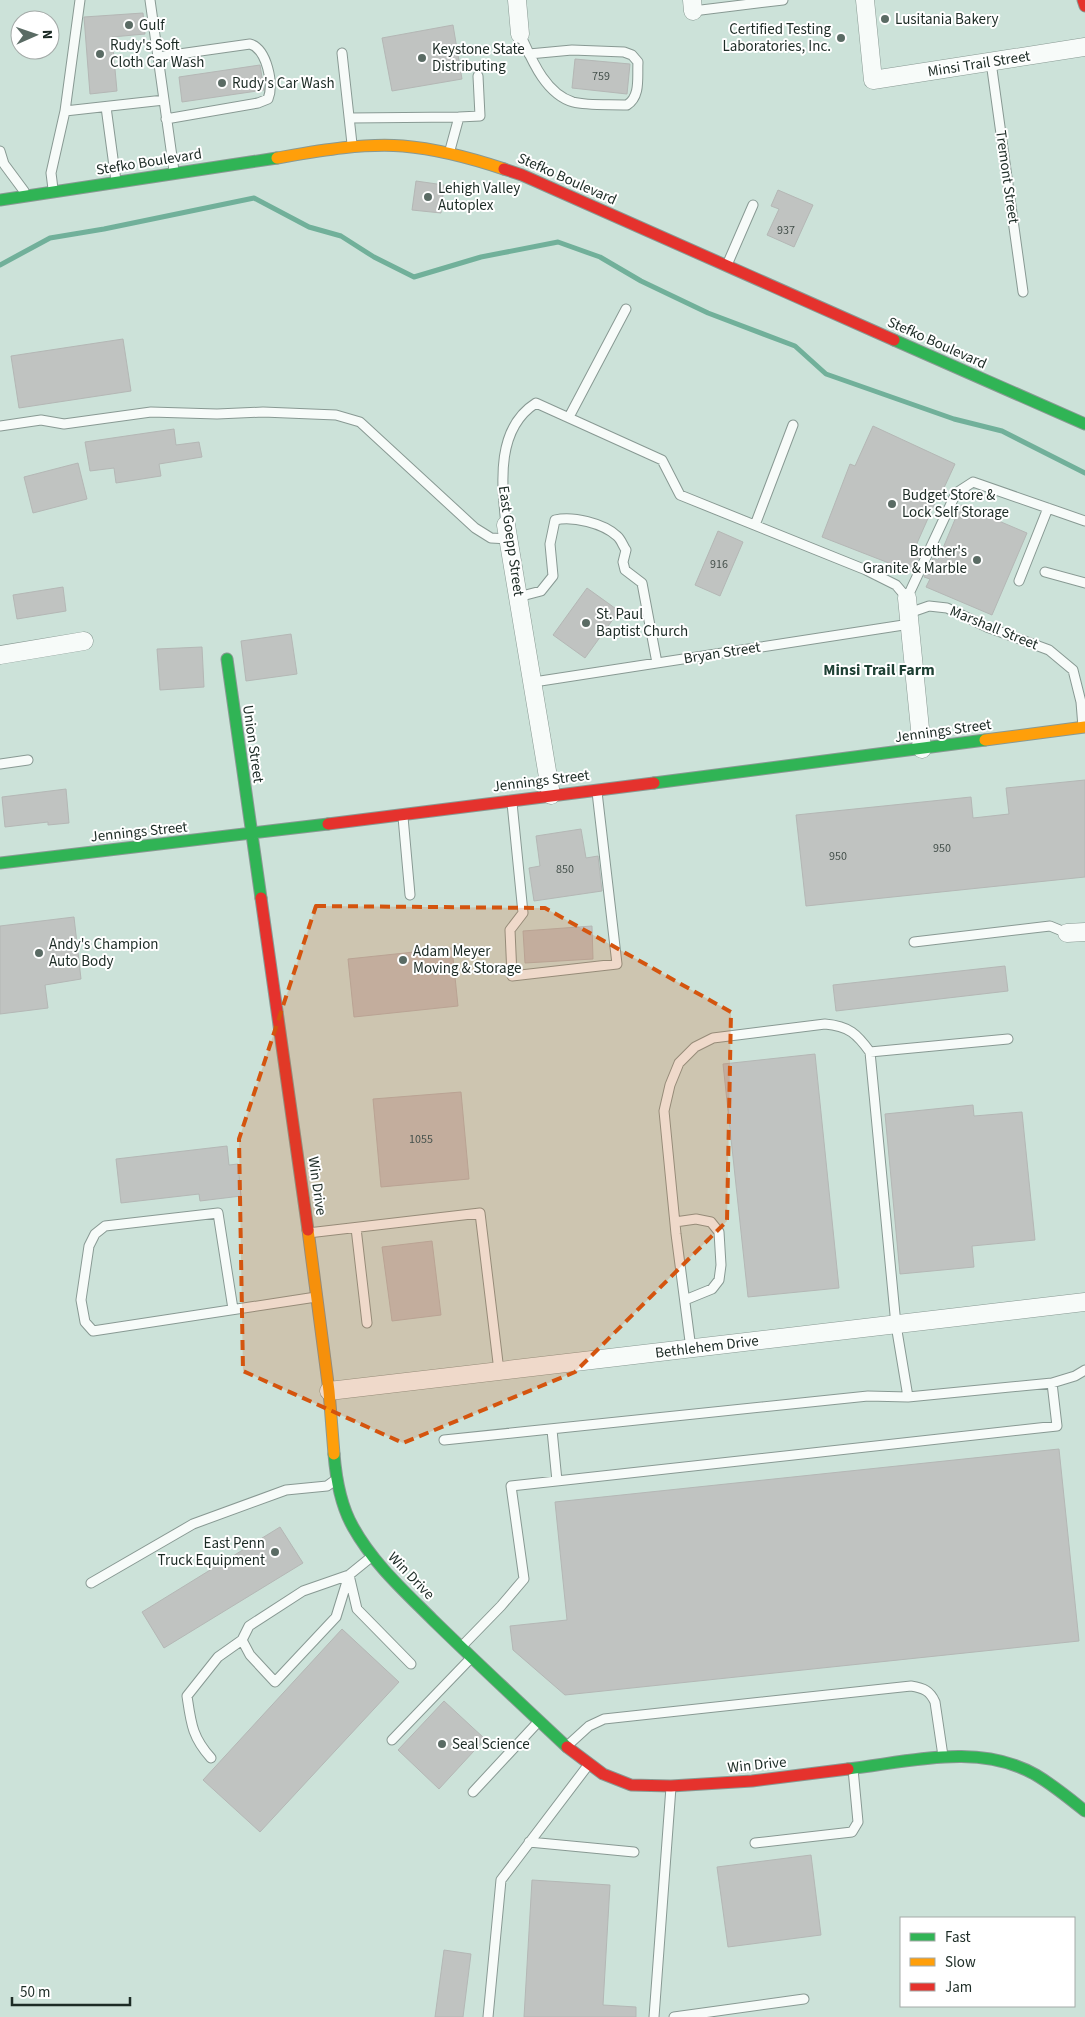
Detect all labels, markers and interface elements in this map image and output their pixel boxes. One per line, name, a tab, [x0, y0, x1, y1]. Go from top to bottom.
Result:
place label: Lusitania Bakery	[895, 9, 999, 30]
north arrow	[10, 10, 60, 60]
marker: Lusitania Bakery	[879, 13, 891, 25]
place label: Gulf	[139, 15, 165, 36]
marker: Gulf	[123, 19, 135, 31]
place label: Certified Testing Laboratories, Inc.	[722, 19, 831, 57]
text: N	[37, 30, 57, 40]
marker: Certified Testing Laboratories, Inc.	[835, 32, 847, 44]
place label: Rudy's Soft Cloth Car Wash	[110, 35, 204, 73]
place label: Keystone State Distributing	[432, 39, 525, 77]
street label: Minsi Trail Street	[926, 46, 1032, 82]
marker: Rudy's Soft Cloth Car Wash	[94, 48, 106, 60]
marker: Keystone State Distributing	[416, 52, 428, 64]
house number: 759	[592, 68, 610, 85]
place label: Rudy's Car Wash	[232, 73, 335, 94]
marker: Rudy's Car Wash	[216, 77, 228, 89]
street label: Tremont Street	[990, 129, 1024, 225]
street label: Stefko Boulevard	[95, 143, 203, 181]
street label: Stefko Boulevard	[514, 148, 620, 210]
place label: Lehigh Valley Autoplex	[438, 178, 520, 216]
marker: Lehigh Valley Autoplex	[422, 191, 434, 203]
house number: 937	[777, 222, 795, 239]
street label: Stefko Boulevard	[884, 312, 990, 374]
street label: East Goepp Street	[493, 484, 529, 598]
place label: Budget Store & Lock Self Storage	[902, 485, 1009, 523]
marker: Budget Store & Lock Self Storage	[886, 498, 898, 510]
place label: Brother's Granite & Marble	[863, 541, 967, 579]
marker: Brother's Granite & Marble	[971, 554, 983, 566]
house number: 916	[710, 556, 728, 573]
street label: Marshall Street	[947, 601, 1041, 655]
place label: St. Paul Baptist Church	[596, 604, 688, 642]
marker: St. Paul Baptist Church	[580, 617, 592, 629]
street label: Bryan Street	[682, 637, 762, 669]
district label: Minsi Trail Farm	[823, 659, 935, 681]
street label: Union Street	[237, 704, 269, 784]
street label: Jennings Street	[893, 714, 993, 748]
street label: Jennings Street	[491, 765, 591, 797]
street label: Jennings Street	[89, 816, 189, 848]
house number: 950	[933, 840, 951, 857]
house number: 950	[829, 848, 847, 865]
house number: 850	[556, 861, 574, 878]
place label: Andy's Champion Auto Body	[49, 934, 158, 972]
place label: Adam Meyer Moving & Storage	[413, 941, 521, 979]
marker: Andy's Champion Auto Body	[33, 947, 45, 959]
marker: Adam Meyer Moving & Storage	[397, 954, 409, 966]
house number: 1055	[409, 1131, 433, 1148]
street label: Win Drive	[302, 1155, 332, 1217]
street label: Bethlehem Drive	[654, 1330, 760, 1364]
place label: East Penn Truck Equipment	[158, 1533, 265, 1571]
marker: East Penn Truck Equipment	[269, 1546, 281, 1558]
street label: Win Drive	[383, 1547, 439, 1605]
place label: Seal Science	[452, 1734, 530, 1755]
marker: Seal Science	[436, 1738, 448, 1750]
street label: Win Drive	[726, 1751, 788, 1779]
legend	[900, 1917, 1075, 2007]
text: Fast	[945, 1927, 971, 1948]
text: Slow	[945, 1952, 976, 1973]
scale bar	[12, 1974, 130, 2006]
text: Jam	[945, 1977, 972, 1998]
text: 50 m	[20, 1982, 50, 2003]

